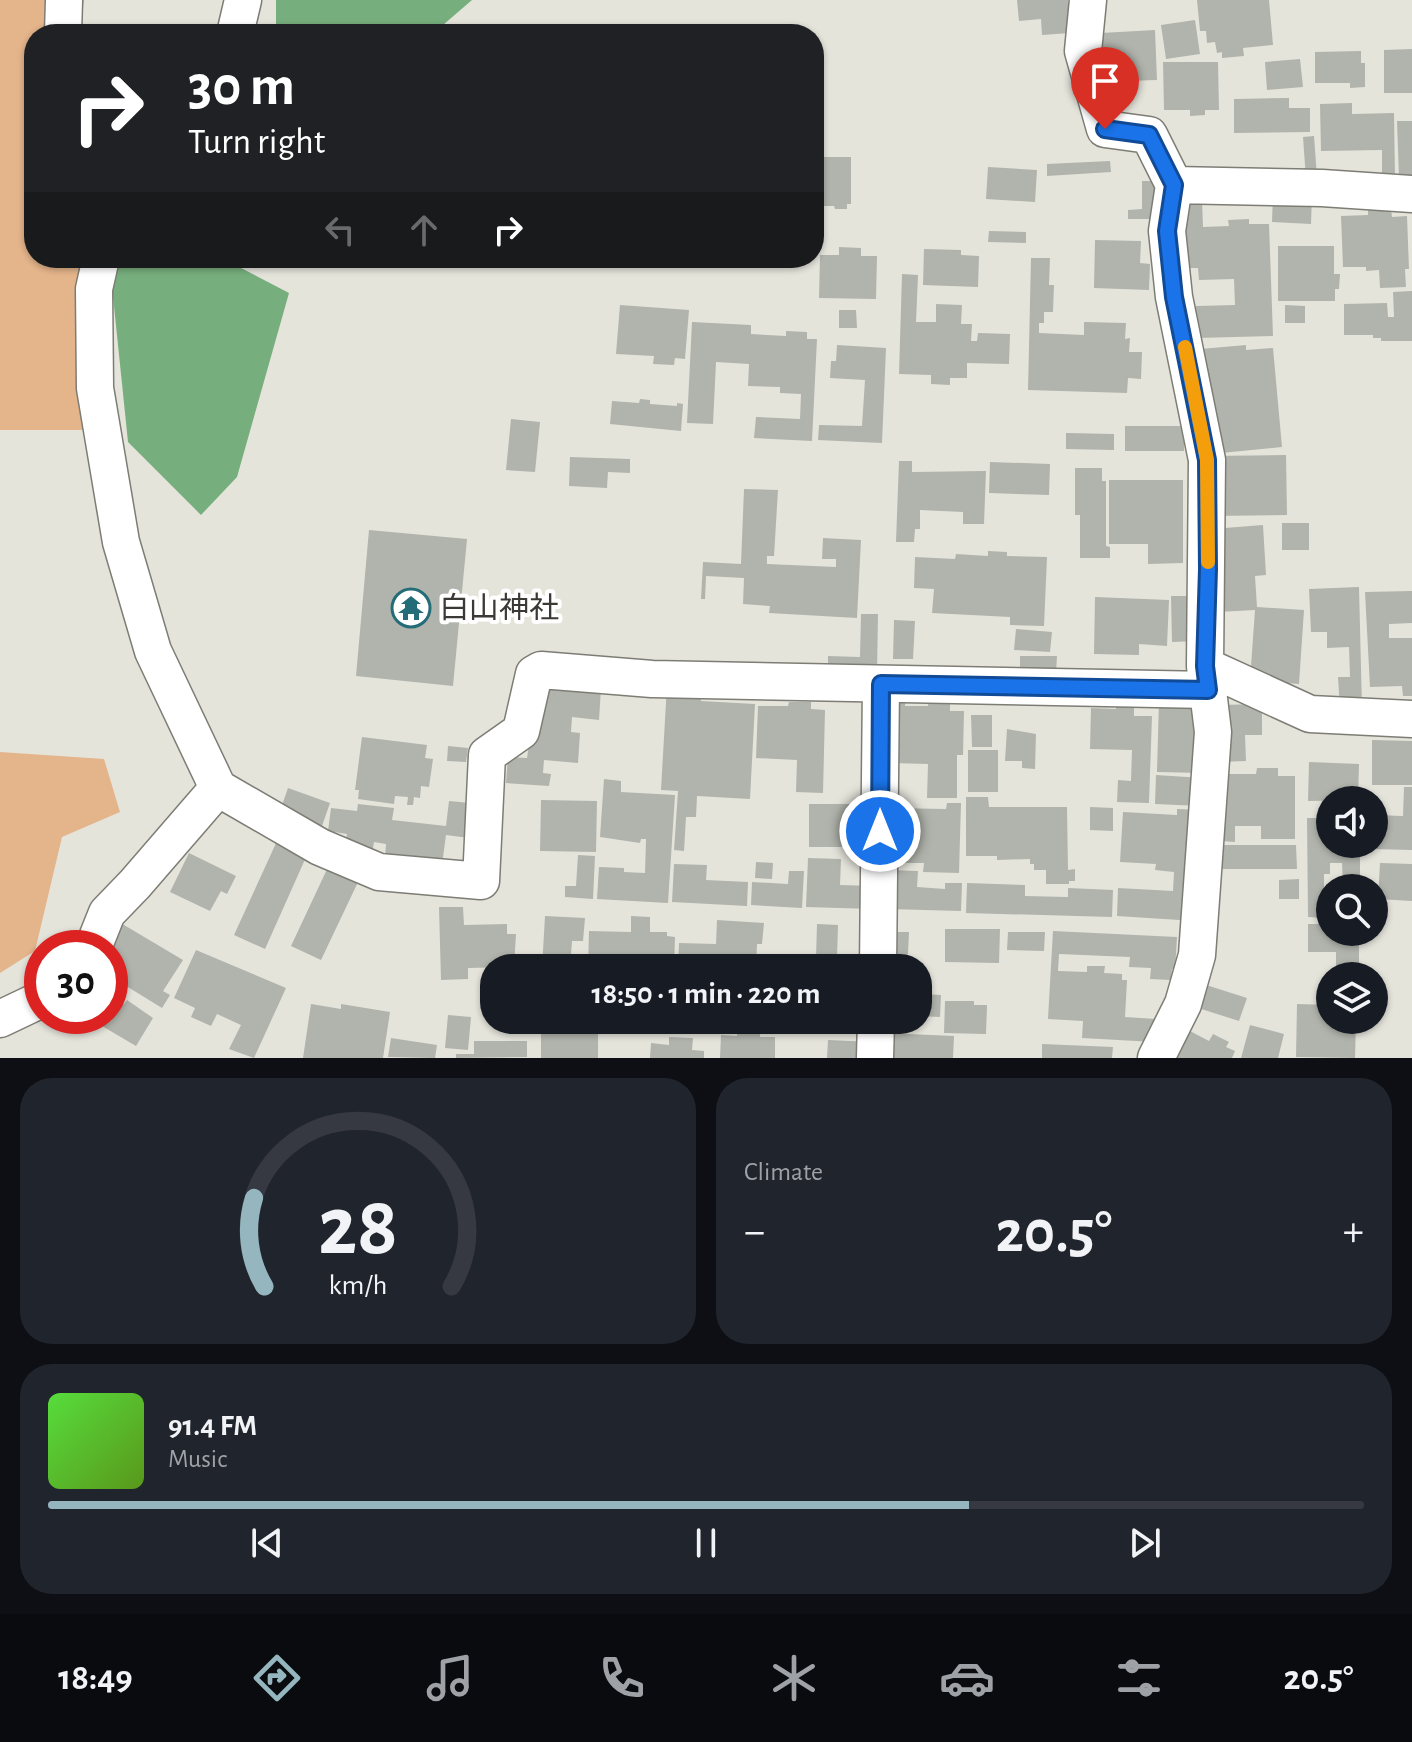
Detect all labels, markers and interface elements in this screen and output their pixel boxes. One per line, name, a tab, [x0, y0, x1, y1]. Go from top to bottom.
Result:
pin	[1071, 47, 1139, 129]
icon: right	[56, 56, 160, 160]
text: 30 m	[188, 59, 295, 115]
icon: arrive	[1083, 59, 1127, 103]
text: Turn right	[188, 124, 325, 160]
icon: left	[318, 208, 362, 252]
icon: ahead	[402, 208, 446, 252]
icon: right	[486, 208, 530, 252]
temple icon: 白山神社	[390, 587, 432, 629]
place label: 白山神社	[439, 592, 559, 624]
map controls	[1316, 786, 1388, 1034]
button: sound	[1316, 786, 1388, 858]
position arrow	[838, 789, 922, 873]
button: search	[1316, 874, 1388, 946]
speed limit sign: 30	[24, 930, 128, 1034]
button: layers	[1316, 962, 1388, 1034]
text: 18:50 · 1 min · 220 m	[592, 979, 820, 1009]
text: Climate	[744, 1159, 823, 1185]
text: 28	[318, 1186, 398, 1270]
text: 20.5°	[996, 1203, 1112, 1263]
text: −	[744, 1210, 765, 1254]
text: +	[1343, 1210, 1364, 1254]
text: km/h	[329, 1271, 387, 1300]
text: 91.4 FM	[168, 1411, 257, 1441]
text: Music	[168, 1446, 227, 1472]
icon: previous	[245, 1521, 289, 1565]
icon: pause	[684, 1521, 728, 1565]
icon: next	[1123, 1521, 1167, 1565]
icon: directions	[249, 1650, 305, 1706]
icon: music	[422, 1650, 478, 1706]
icon: phone	[594, 1650, 650, 1706]
icon: climate	[766, 1650, 822, 1706]
icon: car	[939, 1650, 995, 1706]
icon: filters	[1111, 1650, 1167, 1706]
text: 18:49	[58, 1660, 133, 1696]
text: 20.5°	[1284, 1660, 1354, 1696]

